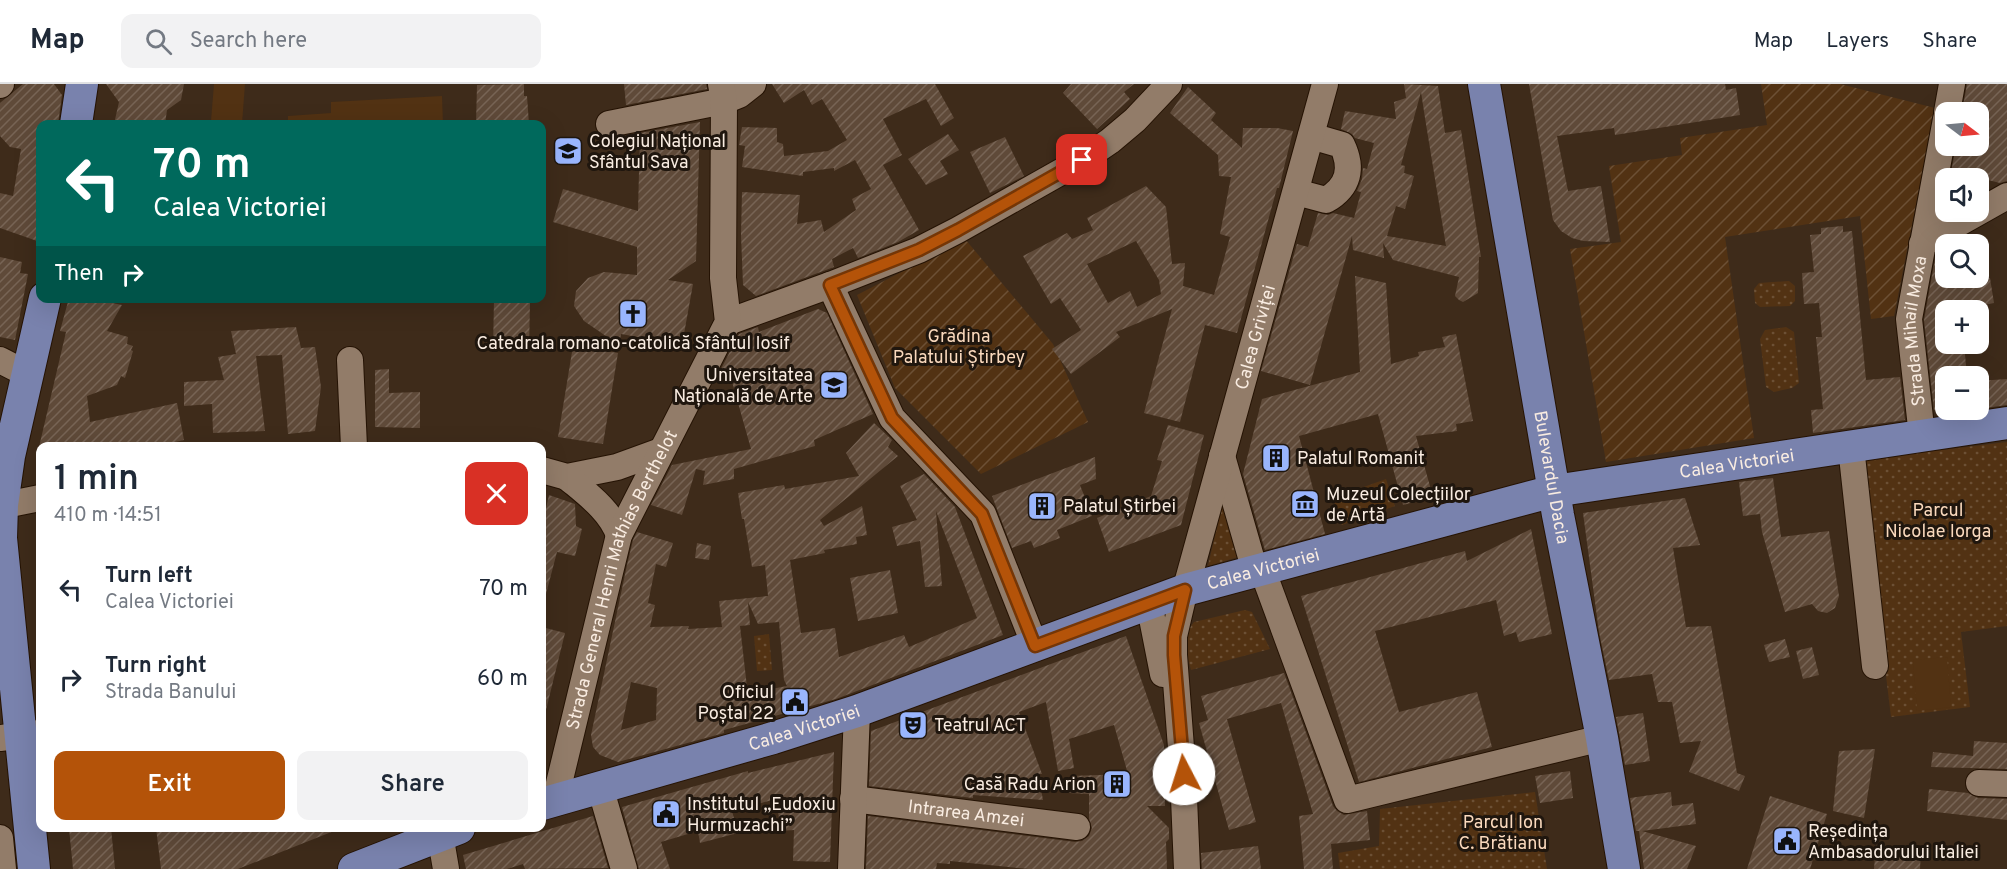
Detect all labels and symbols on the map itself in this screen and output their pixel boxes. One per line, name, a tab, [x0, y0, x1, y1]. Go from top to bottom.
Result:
north arrow	[1935, 102, 1989, 156]
place label: Colegiul Național Sfântul Sava	[589, 131, 726, 175]
pin	[1056, 134, 1107, 185]
school or university icon: Colegiul Național Sfântul Sava	[552, 135, 584, 167]
street label: Strada Mihail Moxa	[1899, 254, 1933, 407]
street label: Calea Griviței	[1231, 283, 1282, 393]
church icon: Catedrala romano-catolică Sfântul Iosif	[617, 298, 649, 330]
park label: Grădina Palatului Știrbey	[893, 326, 1025, 370]
place label: Catedrala romano-catolică Sfântul Iosif	[477, 333, 789, 356]
place label: Universitatea Națională de Arte	[673, 365, 813, 409]
school or university icon: Universitatea Națională de Arte	[818, 369, 850, 401]
street label: Bulevardul Dacia	[1527, 409, 1573, 546]
street label: Strada General Henri Mathias Berthelot	[562, 427, 684, 732]
building icon: Palatul Romanit	[1260, 442, 1292, 474]
street label: Calea Victoriei	[1678, 445, 1796, 485]
place label: Palatul Romanit	[1297, 448, 1425, 471]
place label: Muzeul Colecțiilor de Artă	[1326, 484, 1471, 528]
museum icon: Muzeul Colecțiilor de Artă	[1289, 488, 1321, 520]
building icon: Palatul Știrbei	[1026, 490, 1058, 522]
place label: Palatul Știrbei	[1063, 496, 1176, 519]
park label: Parcul Nicolae Iorga	[1885, 500, 1991, 544]
street label: Calea Victoriei	[1205, 544, 1323, 597]
place label: Oficiul Poștal 22	[697, 682, 774, 726]
public building icon: Oficiul Poștal 22	[779, 686, 811, 718]
street label: Calea Victoriei	[746, 701, 864, 757]
theatre icon: Teatrul ACT	[897, 709, 929, 741]
place label: Teatrul ACT	[934, 715, 1026, 738]
position arrow	[1152, 742, 1216, 806]
building icon: Casă Radu Arion	[1101, 768, 1133, 800]
place label: Casă Radu Arion	[964, 774, 1096, 797]
place label: Institutul „Eudoxiu Hurmuzachi”	[687, 794, 836, 838]
street label: Intrarea Amzei	[906, 796, 1026, 833]
public building icon: Institutul „Eudoxiu Hurmuzachi”	[650, 798, 682, 830]
park label: Parcul Ion C. Brătianu	[1459, 812, 1548, 856]
place label: Reședința Ambasadorului Italiei	[1808, 821, 1979, 865]
public building icon: Reședința Ambasadorului Italiei	[1771, 825, 1803, 857]

